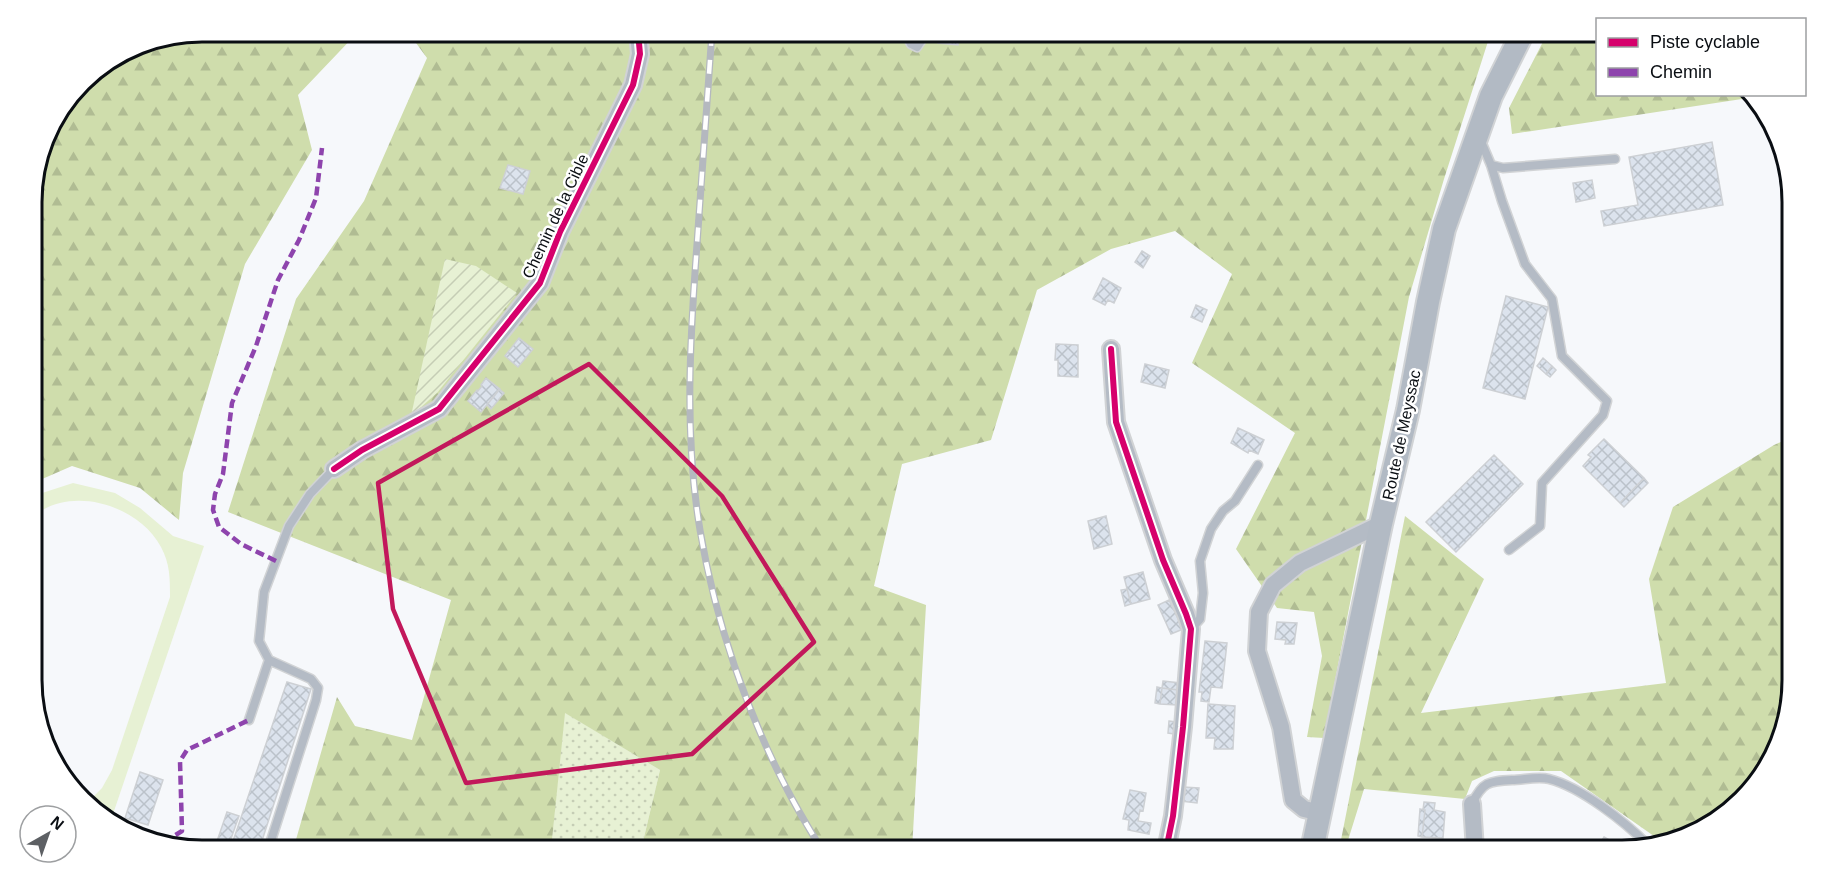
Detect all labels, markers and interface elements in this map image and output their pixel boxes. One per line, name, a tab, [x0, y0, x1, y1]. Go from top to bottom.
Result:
legend	[1596, 18, 1806, 96]
text: Piste cyclable	[1650, 32, 1760, 52]
text: Chemin	[1650, 62, 1712, 82]
street label: Chemin de la Cible	[519, 151, 592, 281]
street label: Route de Meyssac	[1379, 369, 1424, 502]
north arrow	[18, 804, 78, 864]
text: N	[47, 813, 67, 833]

